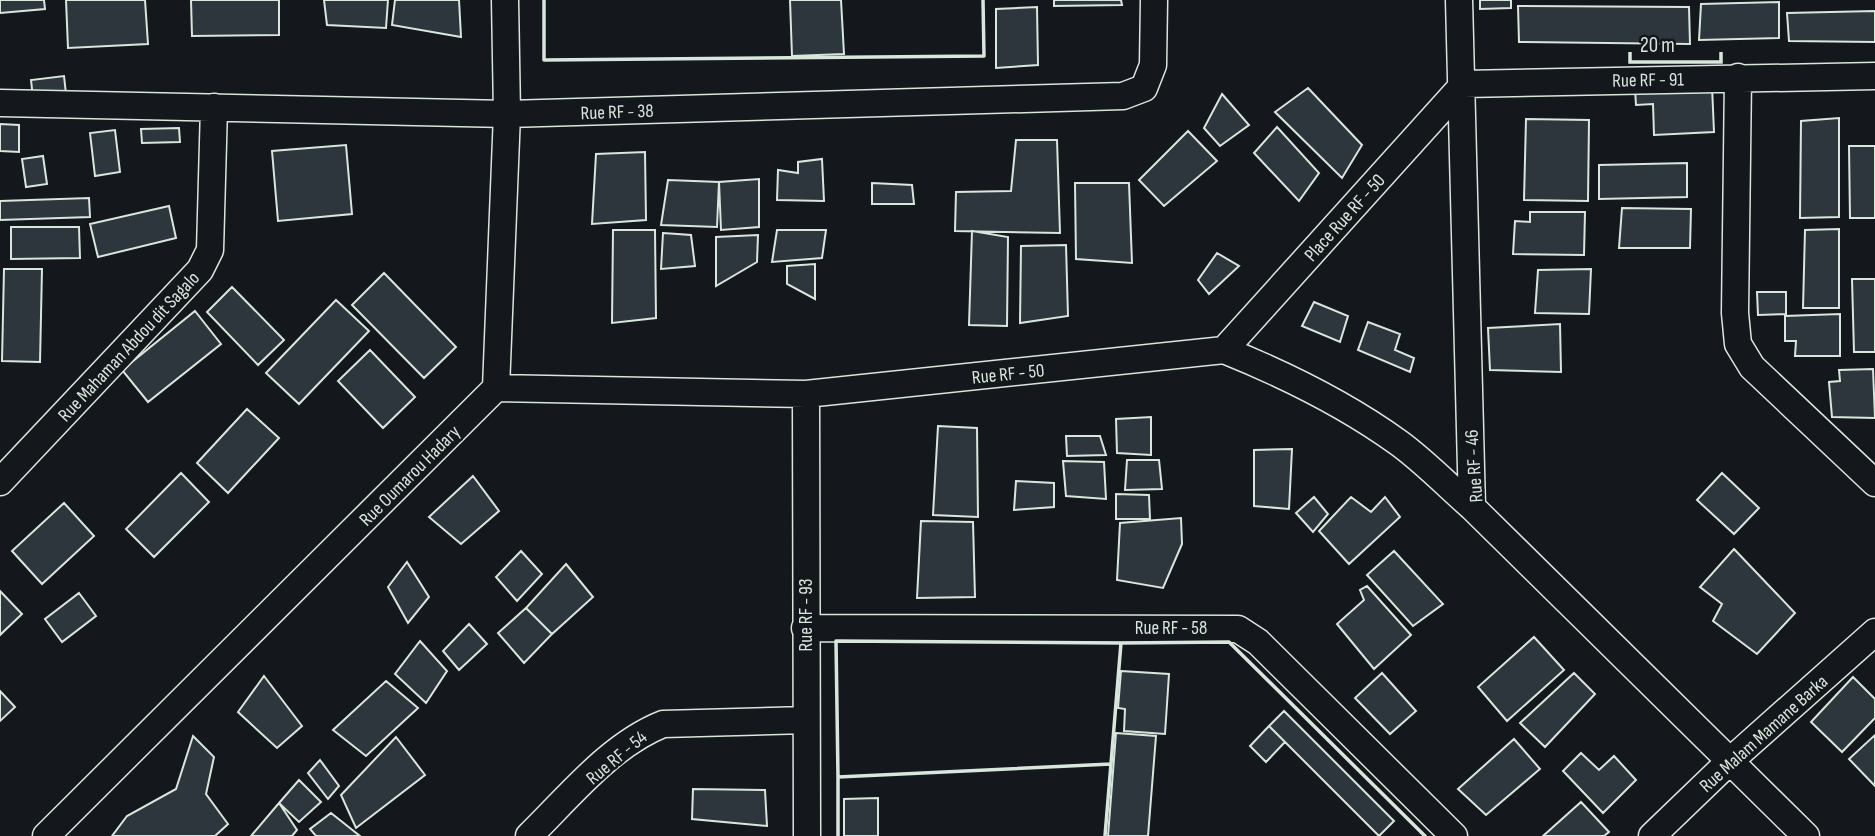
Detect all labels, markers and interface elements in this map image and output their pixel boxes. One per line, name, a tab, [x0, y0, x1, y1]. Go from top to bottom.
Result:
scale bar	[1630, 21, 1721, 65]
text: 20 m	[1640, 33, 1675, 58]
street label: Rue RF - 91	[1612, 68, 1684, 93]
street label: Rue RF - 38	[580, 100, 654, 125]
street label: Place Rue RF - 50	[1300, 169, 1390, 267]
street label: Rue Mahaman Abdou dit Sagalo	[54, 267, 205, 427]
street label: Rue RF - 50	[971, 359, 1046, 390]
street label: Rue Oumarou Hadary	[355, 420, 466, 531]
street label: Rue RF - 46	[1460, 429, 1489, 503]
street label: Rue RF - 93	[795, 578, 818, 652]
street label: Rue RF - 58	[1135, 617, 1207, 640]
street label: Rue Malam Mamane Barka	[1695, 670, 1833, 798]
street label: Rue RF - 54	[582, 726, 652, 790]

